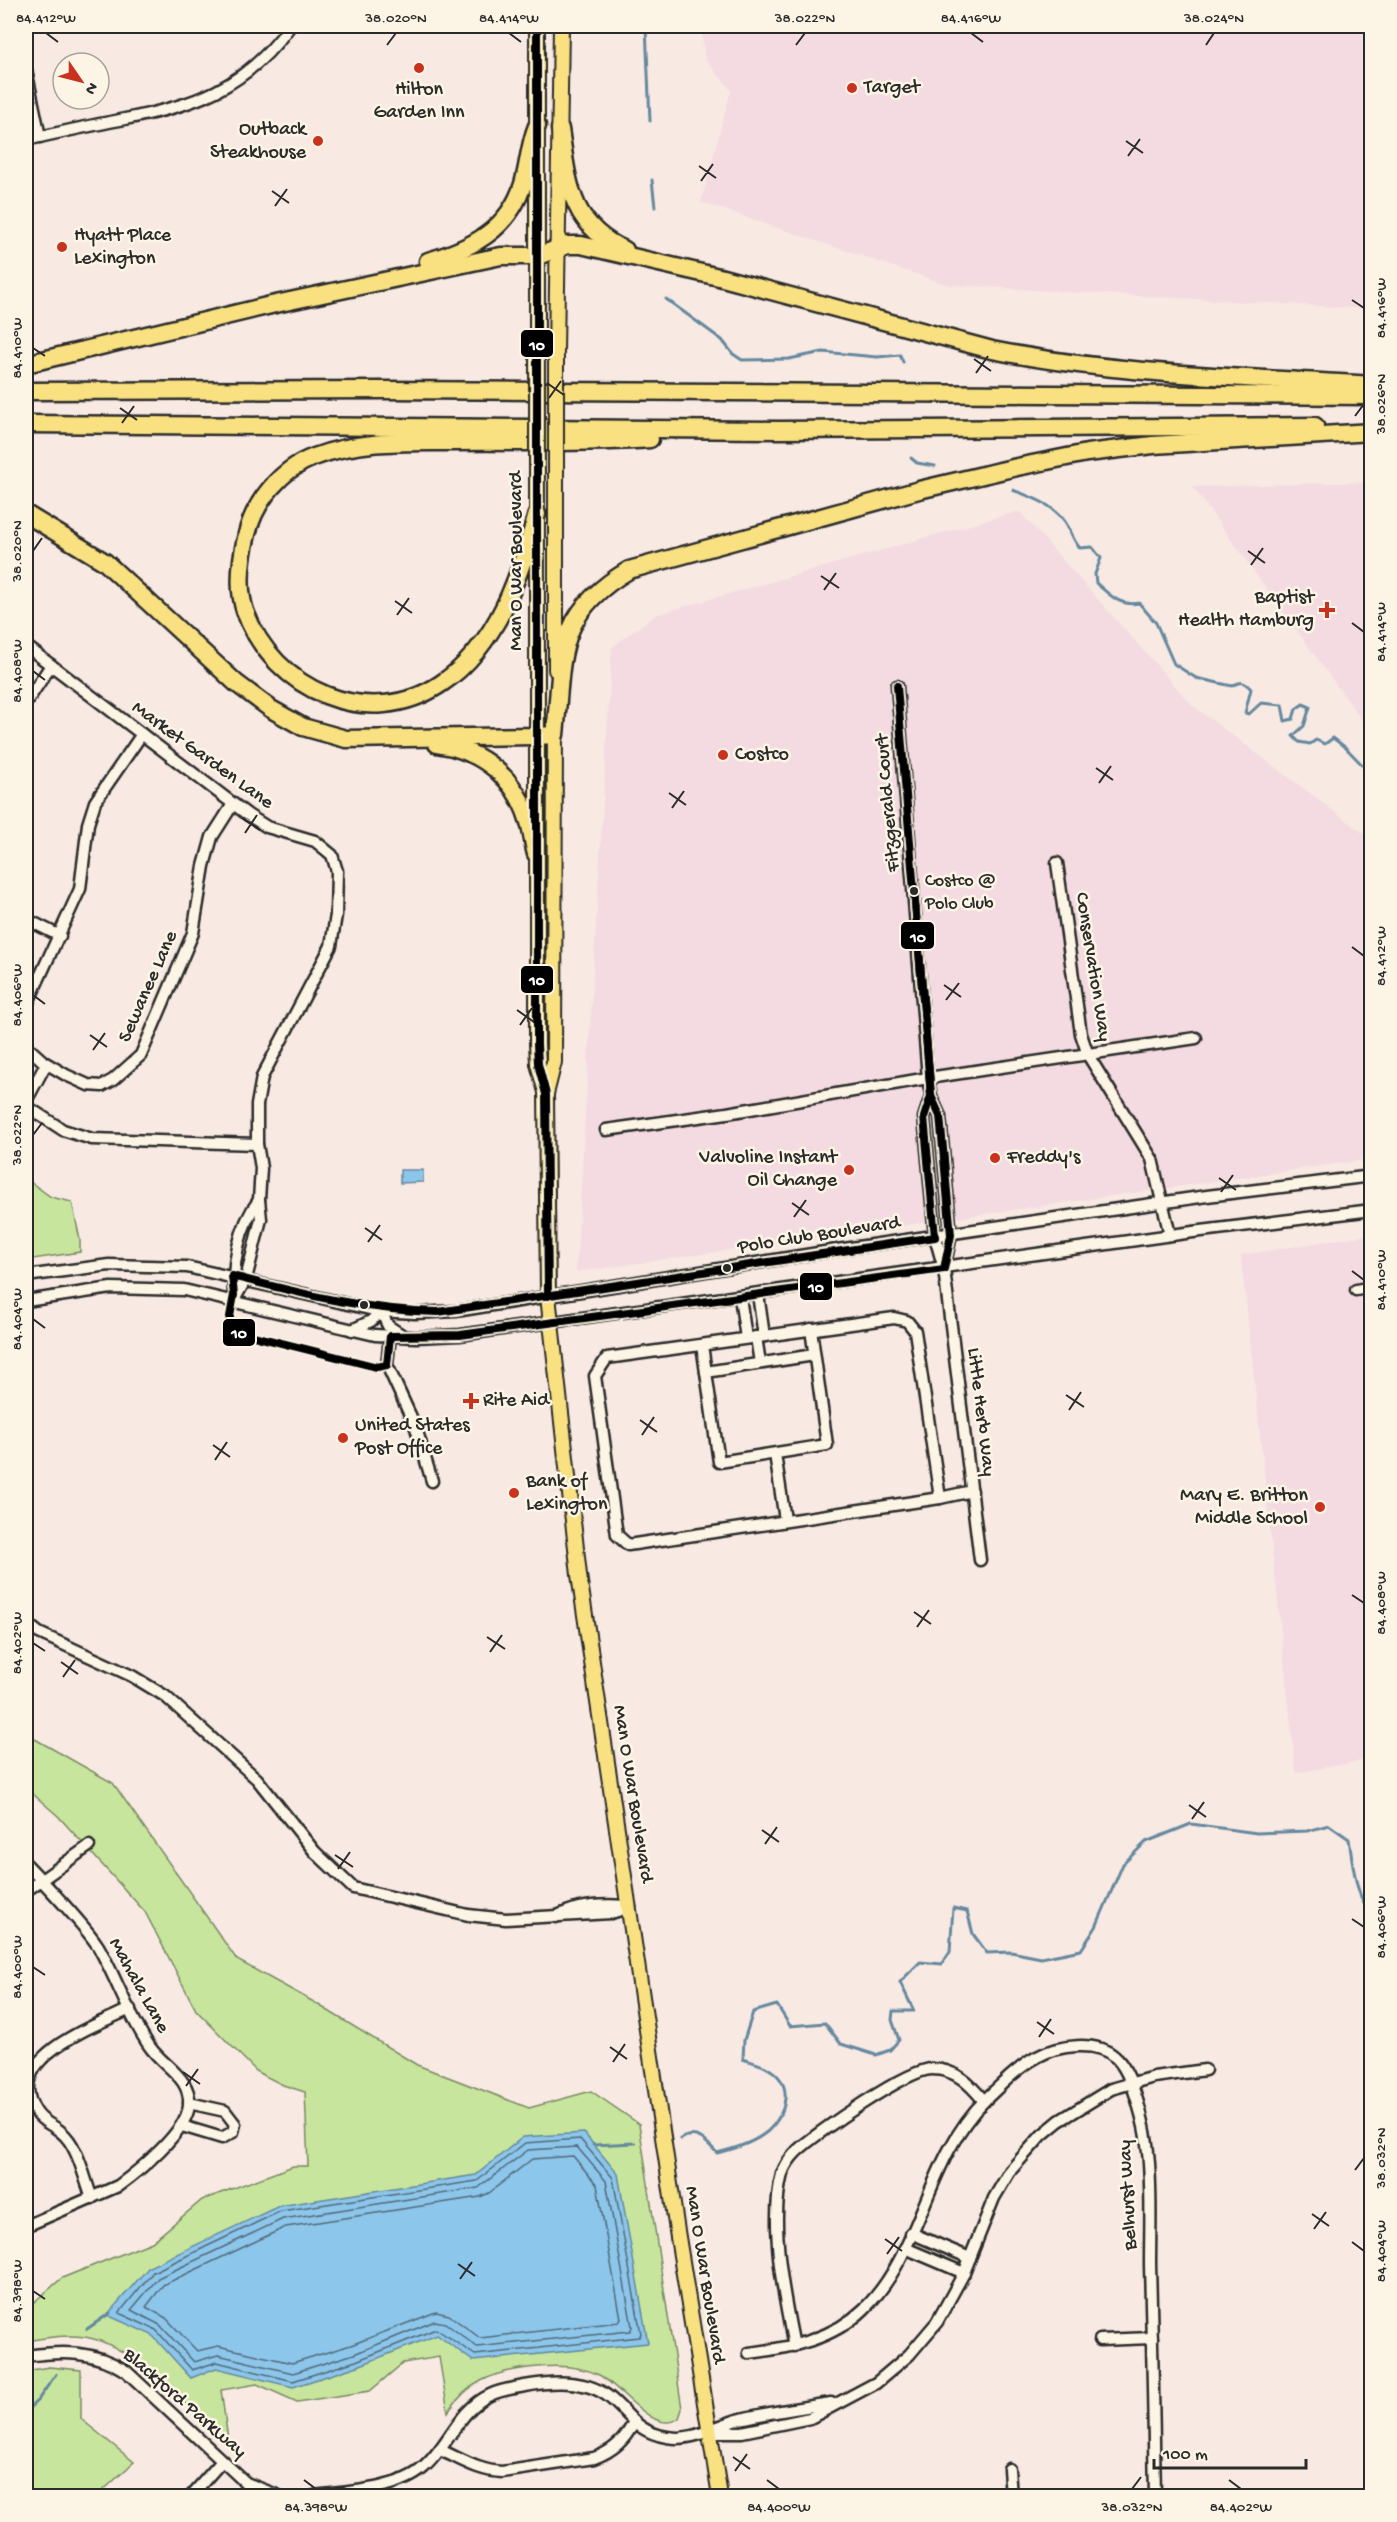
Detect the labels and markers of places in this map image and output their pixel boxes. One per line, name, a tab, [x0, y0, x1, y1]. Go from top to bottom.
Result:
marker: Hilton Garden Inn	[412, 61, 426, 75]
place label: Target	[863, 77, 922, 100]
place label: Hilton Garden Inn	[374, 79, 465, 125]
marker: Target	[845, 81, 859, 95]
place label: Outback Steakhouse	[210, 119, 308, 165]
marker: Outback Steakhouse	[311, 134, 325, 148]
place label: Hyatt Place Lexington	[74, 225, 172, 271]
marker: Hyatt Place Lexington	[55, 240, 69, 254]
place label: Baptist Health Hamburg	[1178, 587, 1316, 633]
marker: Baptist Health Hamburg	[1318, 601, 1336, 619]
place label: Costco	[735, 744, 789, 767]
marker: Costco	[716, 748, 730, 762]
place label: Costco @ Polo Club	[924, 871, 996, 915]
marker: Costco @ Polo Club	[908, 885, 920, 897]
place label: Valvoline Instant Oil Change	[698, 1147, 839, 1193]
place label: Freddy's	[1006, 1147, 1081, 1170]
marker: Freddy's	[988, 1151, 1002, 1165]
marker: Valvoline Instant Oil Change	[842, 1163, 856, 1177]
unlabelled marker	[721, 1262, 733, 1274]
unlabelled marker	[358, 1299, 370, 1311]
place label: Rite Aid	[483, 1390, 551, 1413]
marker: Rite Aid	[464, 1394, 478, 1408]
place label: United States Post Office	[354, 1415, 470, 1461]
marker: United States Post Office	[336, 1431, 350, 1445]
place label: Bank of Lexington	[525, 1471, 608, 1517]
place label: Mary E. Britton Middle School	[1180, 1485, 1308, 1531]
marker: Bank of Lexington	[507, 1486, 521, 1500]
marker: Mary E. Britton Middle School	[1313, 1500, 1327, 1514]

